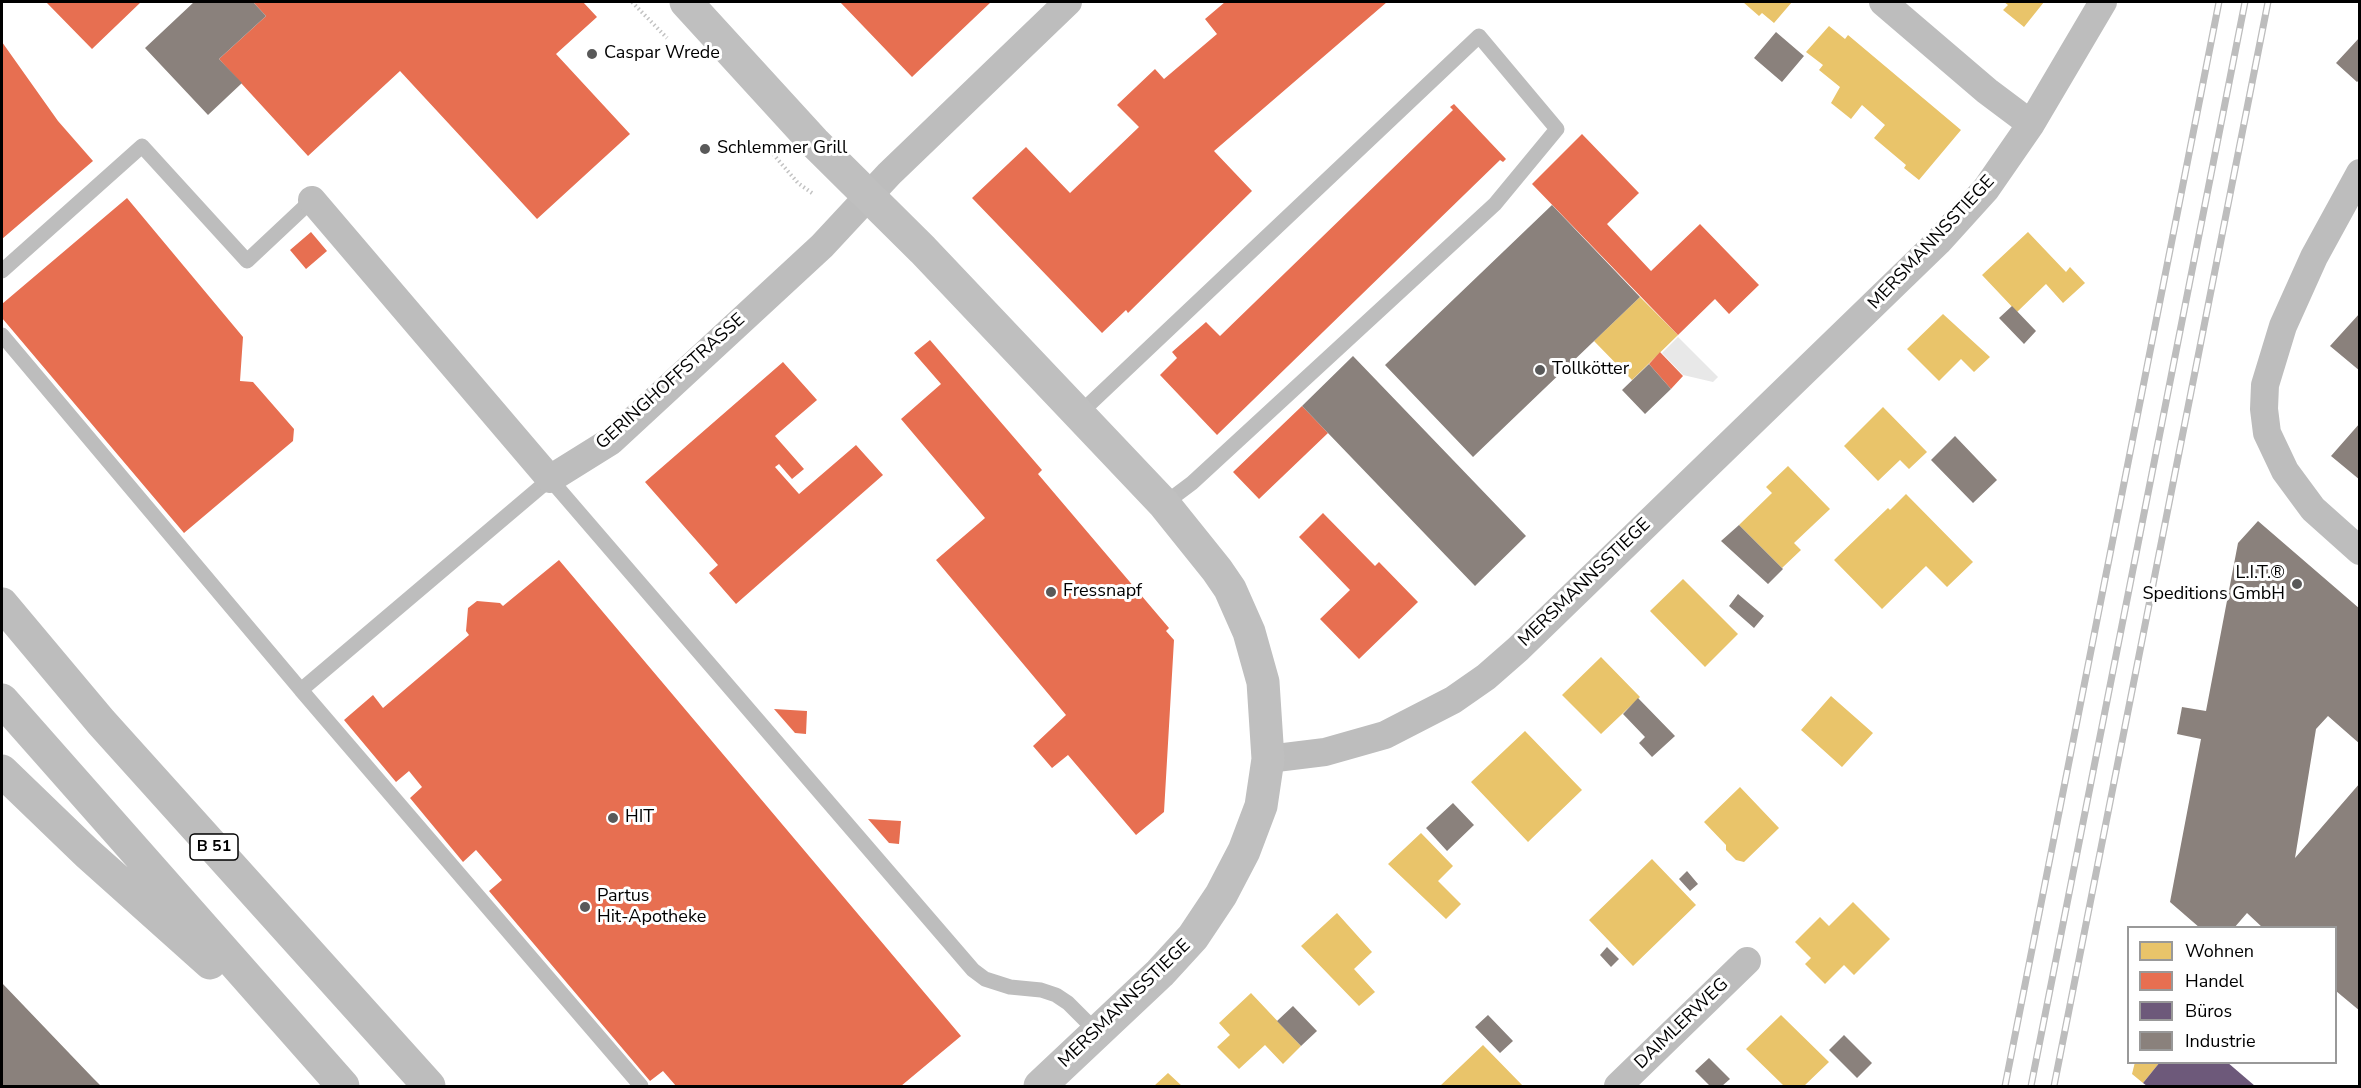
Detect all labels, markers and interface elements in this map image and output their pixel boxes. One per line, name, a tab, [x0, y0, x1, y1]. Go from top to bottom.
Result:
place label: Caspar Wrede	[604, 43, 720, 65]
marker: Caspar Wrede	[585, 47, 599, 61]
place label: Schlemmer Grill	[717, 138, 847, 160]
marker: Schlemmer Grill	[698, 142, 712, 156]
street label: MERSMANNSSTIEGE	[1864, 171, 2000, 315]
street label: GERINGHOFFSTRASSE	[592, 310, 750, 454]
place label: Tollkötter	[1552, 359, 1629, 381]
marker: Tollkötter	[1533, 363, 1547, 377]
street label: MERSMANNSSTIEGE	[1514, 514, 1656, 652]
place label: L.I.T.® Speditions GmbH	[2143, 563, 2285, 606]
marker: L.I.T.® Speditions GmbH	[2290, 577, 2304, 591]
place label: Fressnapf	[1063, 581, 1142, 603]
marker: Fressnapf	[1044, 585, 1058, 599]
place label: HIT	[625, 807, 654, 829]
marker: HIT	[606, 811, 620, 825]
road number: B 51	[190, 834, 238, 860]
place label: Partus Hit-Apotheke	[597, 886, 706, 928]
marker: Partus Hit-Apotheke	[578, 900, 592, 914]
legend	[2127, 926, 2337, 1064]
street label: MERSMANNSSTIEGE	[1054, 935, 1196, 1073]
text: Wohnen	[2185, 939, 2254, 963]
text: Handel	[2185, 969, 2244, 993]
street label: DAIMLERWEG	[1631, 974, 1733, 1074]
text: Büros	[2185, 999, 2232, 1023]
text: Industrie	[2185, 1029, 2256, 1053]

